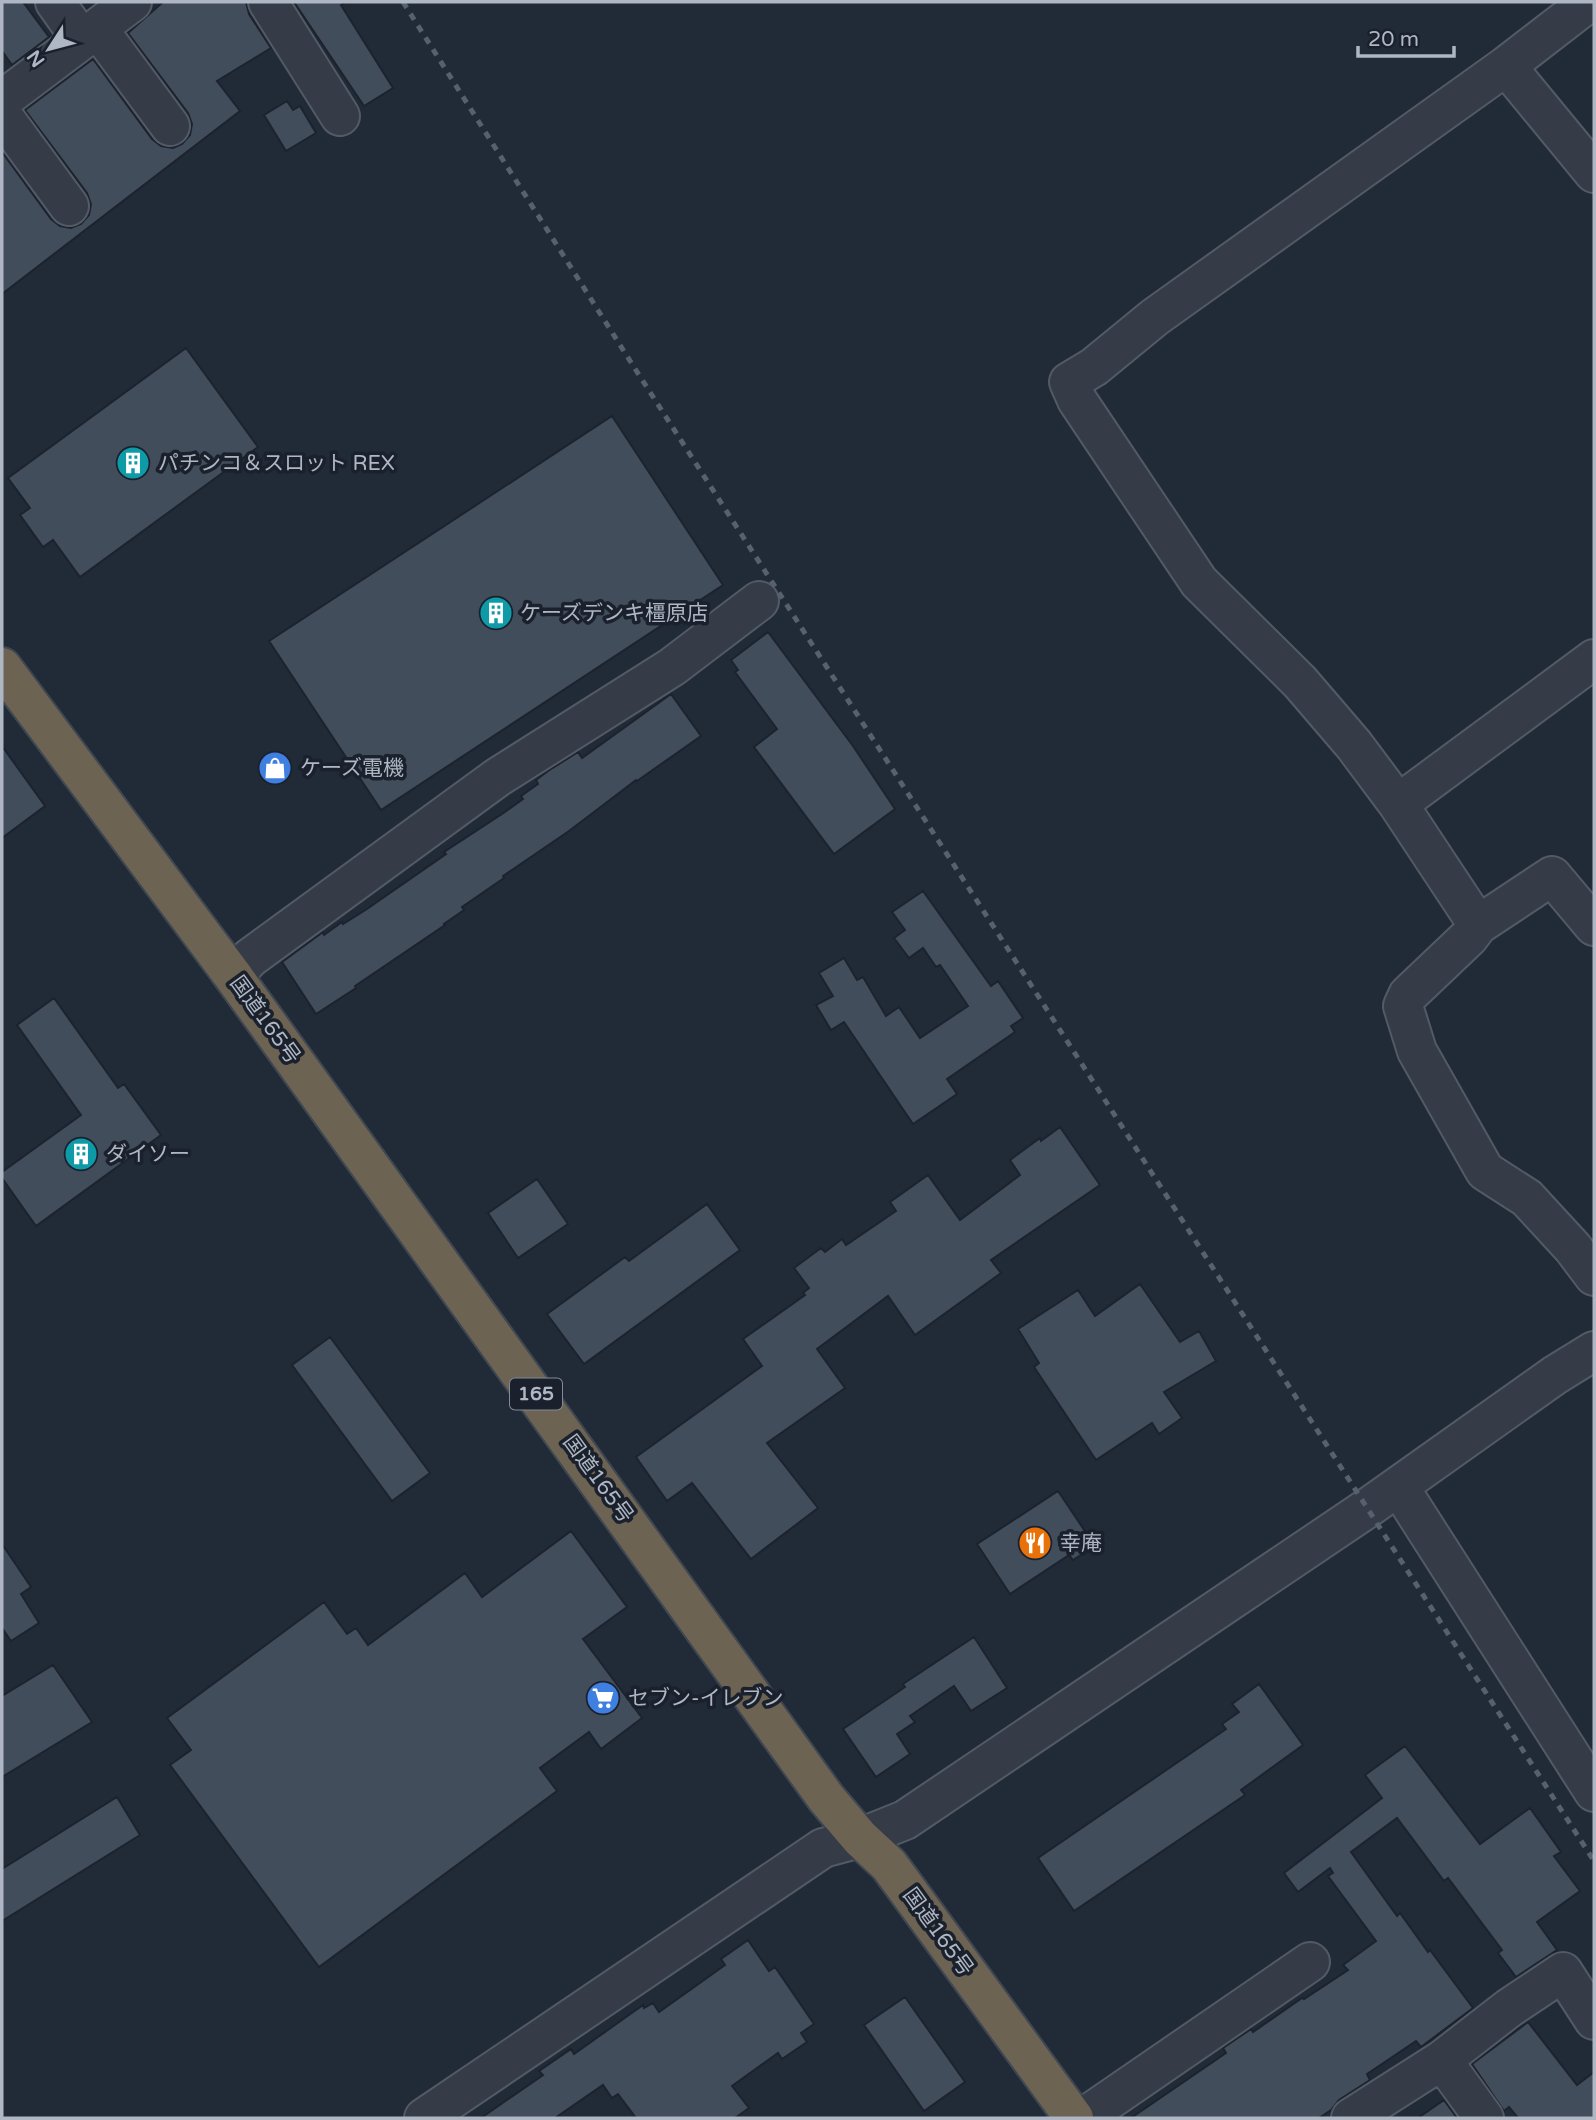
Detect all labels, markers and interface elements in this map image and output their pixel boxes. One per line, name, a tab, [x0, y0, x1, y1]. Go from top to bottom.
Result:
north arrow	[14, 14, 84, 84]
scale bar	[1358, 14, 1454, 58]
text: 20 m	[1368, 27, 1419, 52]
text: N	[23, 46, 49, 71]
building icon: パチンコ＆スロット REX	[114, 444, 152, 482]
place label: パチンコ＆スロット REX	[158, 451, 395, 476]
building icon: ケーズデンキ橿原店	[477, 594, 515, 632]
place label: ケーズデンキ橿原店	[520, 601, 708, 626]
shop icon: ケーズ電機	[256, 749, 294, 787]
place label: ケーズ電機	[300, 756, 404, 781]
street label: 国道165号	[225, 971, 305, 1069]
building icon: ダイソー	[62, 1135, 100, 1173]
place label: ダイソー	[106, 1142, 190, 1167]
road number: 165	[510, 1378, 562, 1410]
street label: 国道165号	[558, 1430, 638, 1528]
restaurant icon: 幸庵	[1016, 1524, 1054, 1562]
place label: 幸庵	[1060, 1531, 1102, 1556]
supermarket icon: セブン-イレブン	[584, 1679, 622, 1717]
place label: セブン-イレブン	[628, 1686, 784, 1711]
street label: 国道165号	[898, 1883, 978, 1981]

